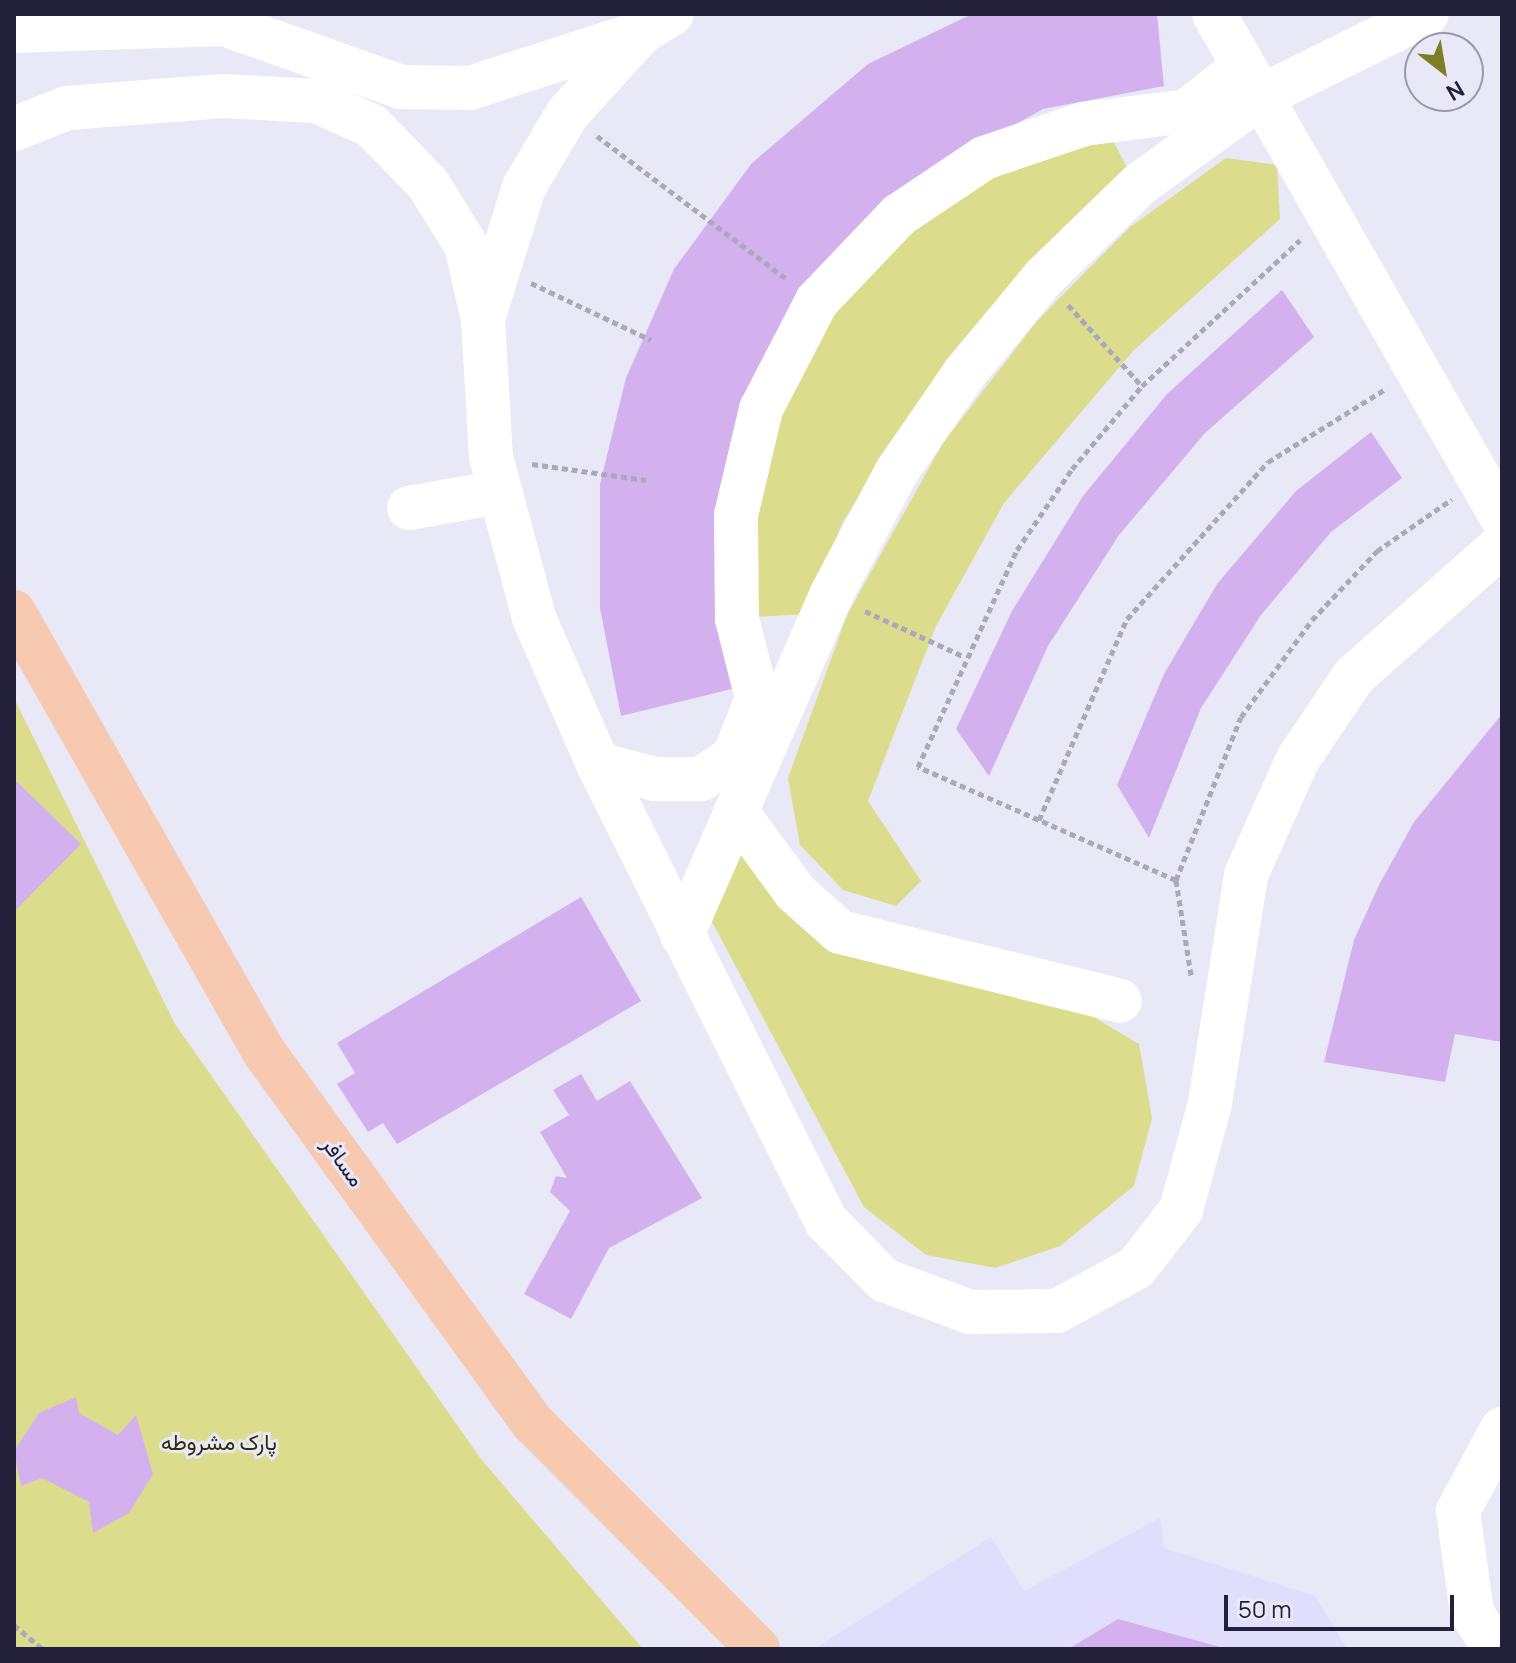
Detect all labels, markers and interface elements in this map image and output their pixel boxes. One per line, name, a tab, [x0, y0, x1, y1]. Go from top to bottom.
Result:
north arrow	[1404, 32, 1484, 112]
text: N	[1441, 74, 1470, 108]
street label: مسافر	[316, 1132, 370, 1192]
park label: پارک مشروطه	[161, 1430, 277, 1456]
scale bar	[1228, 1579, 1458, 1629]
text: 50 m	[1238, 1592, 1292, 1625]

